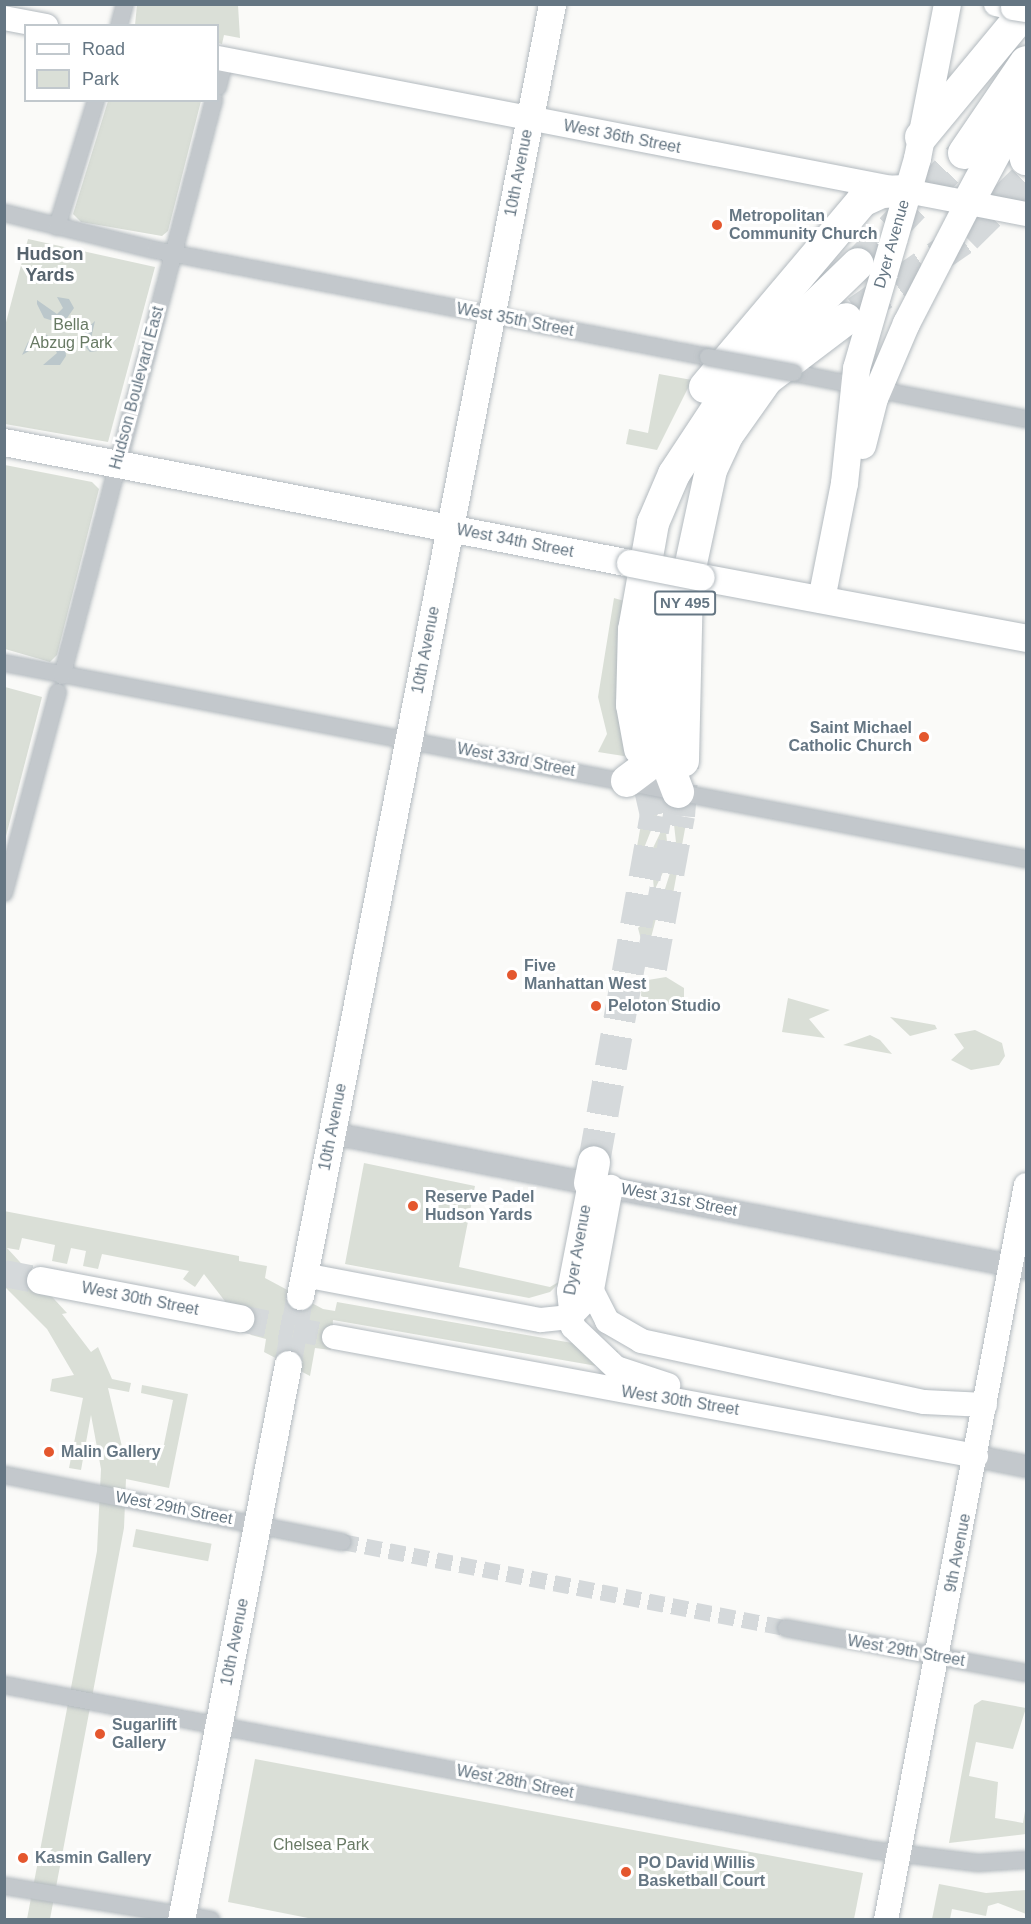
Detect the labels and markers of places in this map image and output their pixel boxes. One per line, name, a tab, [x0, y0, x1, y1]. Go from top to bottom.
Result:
place label: Metropolitan Community Church	[729, 206, 877, 244]
marker: Metropolitan Community Church	[710, 218, 724, 232]
place label: Saint Michael Catholic Church	[788, 718, 912, 756]
marker: Saint Michael Catholic Church	[917, 730, 931, 744]
place label: Five Manhattan West	[524, 956, 646, 994]
marker: Five Manhattan West	[505, 968, 519, 982]
place label: Peloton Studio	[608, 996, 721, 1016]
marker: Peloton Studio	[589, 999, 603, 1013]
place label: Reserve Padel Hudson Yards	[425, 1187, 534, 1225]
marker: Reserve Padel Hudson Yards	[406, 1199, 420, 1213]
place label: Malin Gallery	[61, 1442, 161, 1462]
marker: Malin Gallery	[42, 1445, 56, 1459]
place label: Sugarlift Gallery	[112, 1715, 177, 1753]
marker: Sugarlift Gallery	[93, 1727, 107, 1741]
place label: Kasmin Gallery	[35, 1848, 151, 1868]
marker: Kasmin Gallery	[16, 1851, 30, 1865]
place label: PO David Willis Basketball Court	[638, 1853, 765, 1891]
marker: PO David Willis Basketball Court	[619, 1865, 633, 1879]

